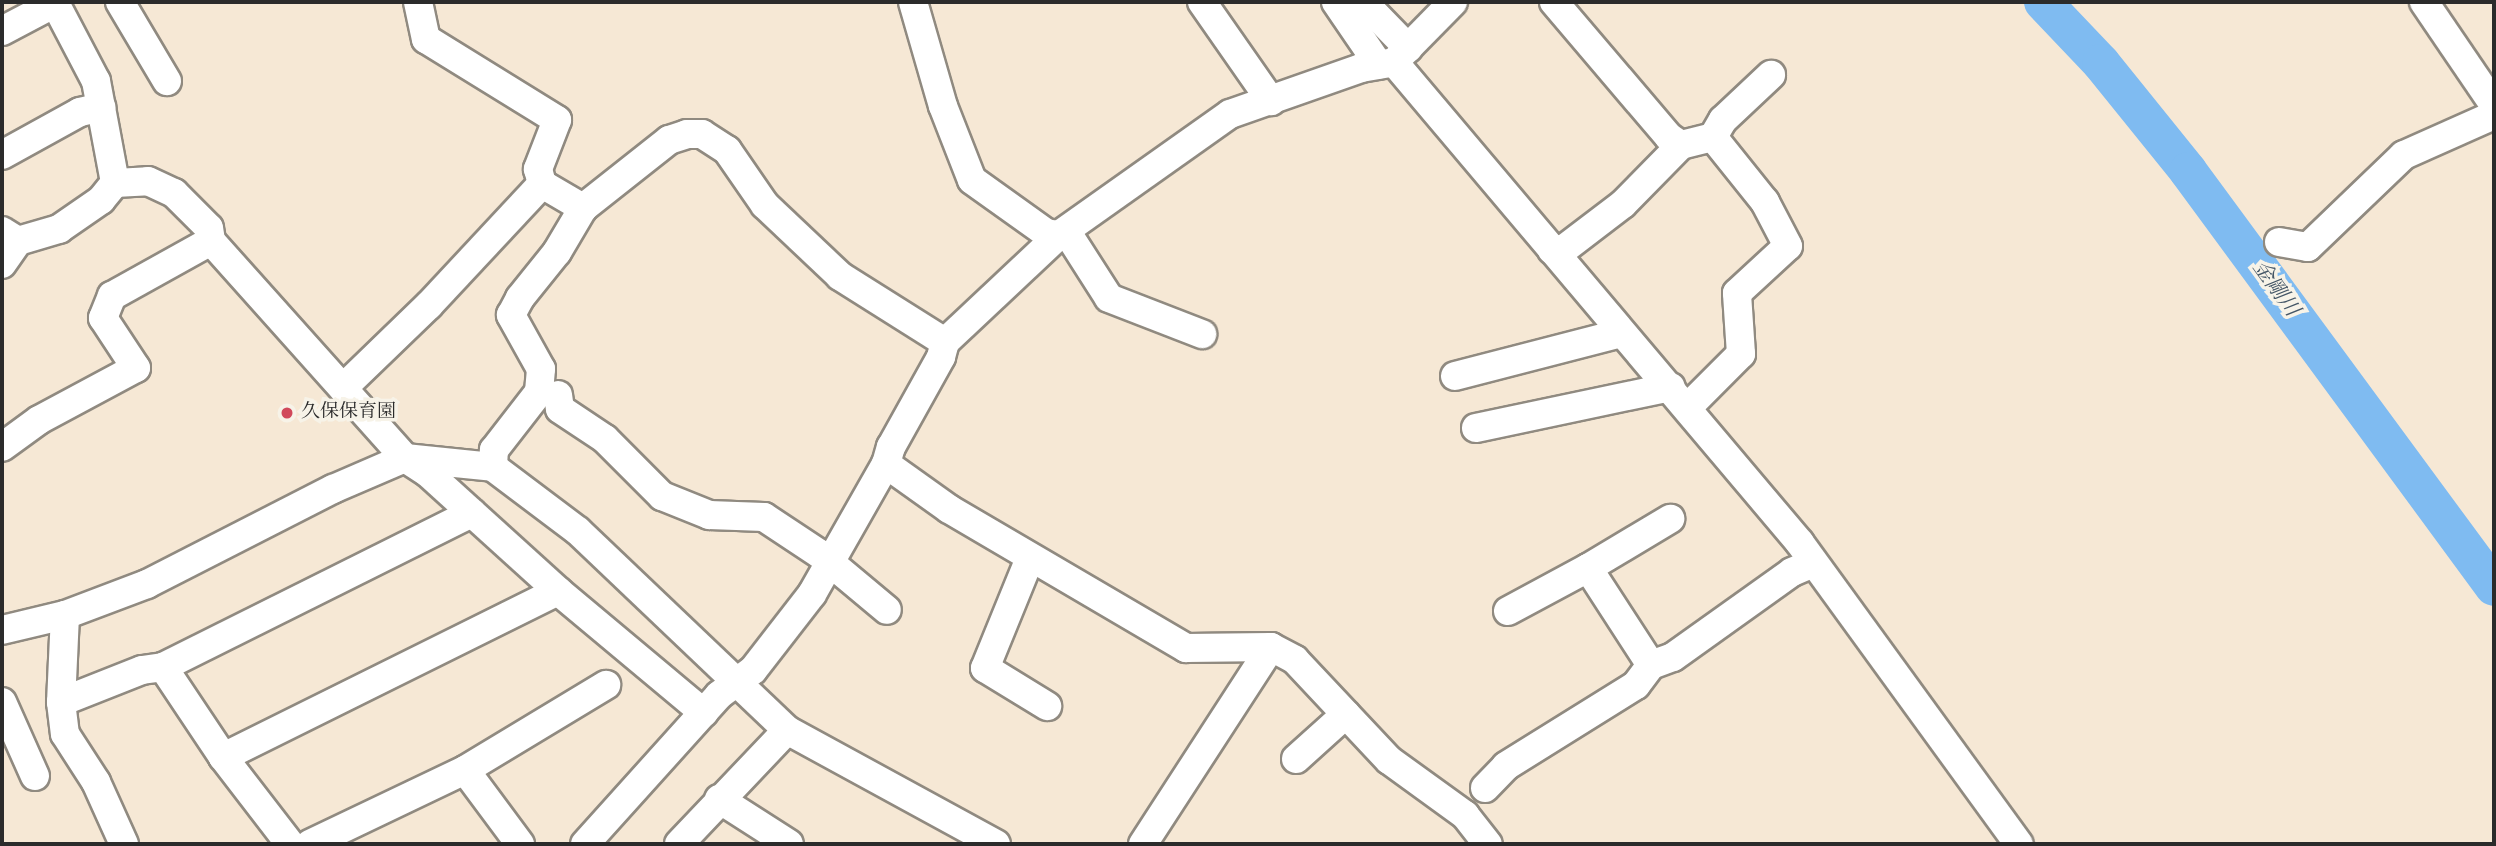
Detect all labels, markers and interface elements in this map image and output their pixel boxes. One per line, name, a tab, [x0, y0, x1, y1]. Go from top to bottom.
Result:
water label: 金剛川	[2246, 256, 2304, 322]
place label: 久保保育園	[301, 402, 396, 424]
marker: 久保保育園	[279, 405, 295, 421]

